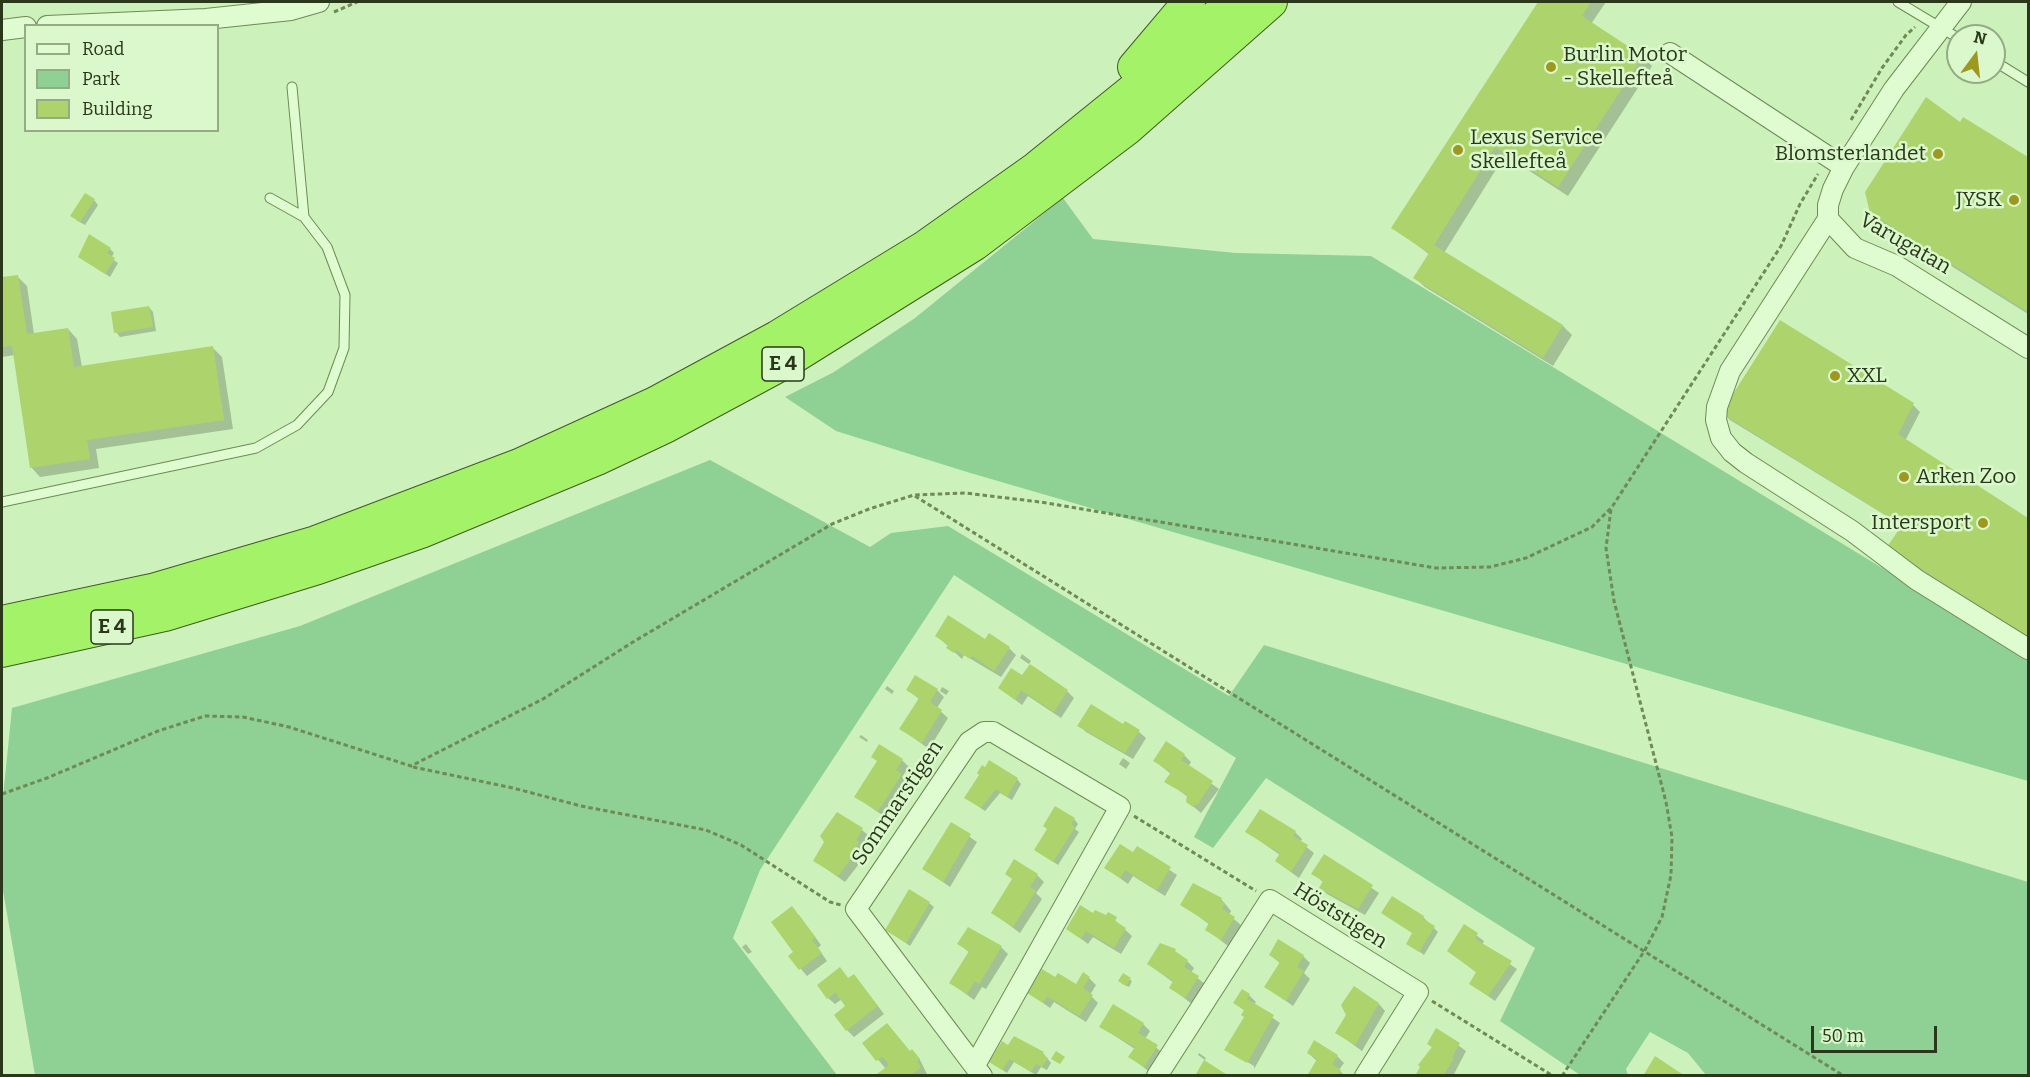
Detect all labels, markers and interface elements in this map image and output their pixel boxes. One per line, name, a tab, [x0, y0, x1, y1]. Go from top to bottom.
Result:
legend	[24, 24, 219, 132]
north arrow	[1946, 24, 2006, 84]
text: N	[1972, 27, 1989, 49]
text: Road	[82, 38, 124, 60]
place label: Burlin Motor - Skellefteå	[1563, 42, 1687, 92]
marker: Burlin Motor - Skellefteå	[1544, 60, 1558, 74]
text: Park	[82, 68, 120, 90]
text: Building	[82, 98, 153, 120]
place label: Lexus Service Skellefteå	[1470, 125, 1603, 175]
place label: Blomsterlandet	[1775, 141, 1926, 167]
marker: Lexus Service Skellefteå	[1451, 143, 1465, 157]
marker: Blomsterlandet	[1931, 147, 1945, 161]
place label: JYSK	[1956, 187, 2002, 213]
marker: JYSK	[2007, 193, 2021, 207]
street label: Varugatan	[1855, 208, 1955, 280]
road number: E 4	[762, 347, 804, 381]
place label: XXL	[1847, 363, 1887, 389]
marker: XXL	[1828, 369, 1842, 383]
place label: Arken Zoo	[1916, 464, 2016, 490]
marker: Arken Zoo	[1897, 470, 1911, 484]
place label: Intersport	[1871, 510, 1971, 536]
marker: Intersport	[1976, 516, 1990, 530]
road number: E 4	[91, 610, 133, 644]
street label: Sommarstigen	[847, 736, 949, 870]
street label: Höststigen	[1288, 877, 1392, 955]
scale bar	[1814, 1014, 1940, 1052]
text: 50 m	[1822, 1025, 1864, 1047]

